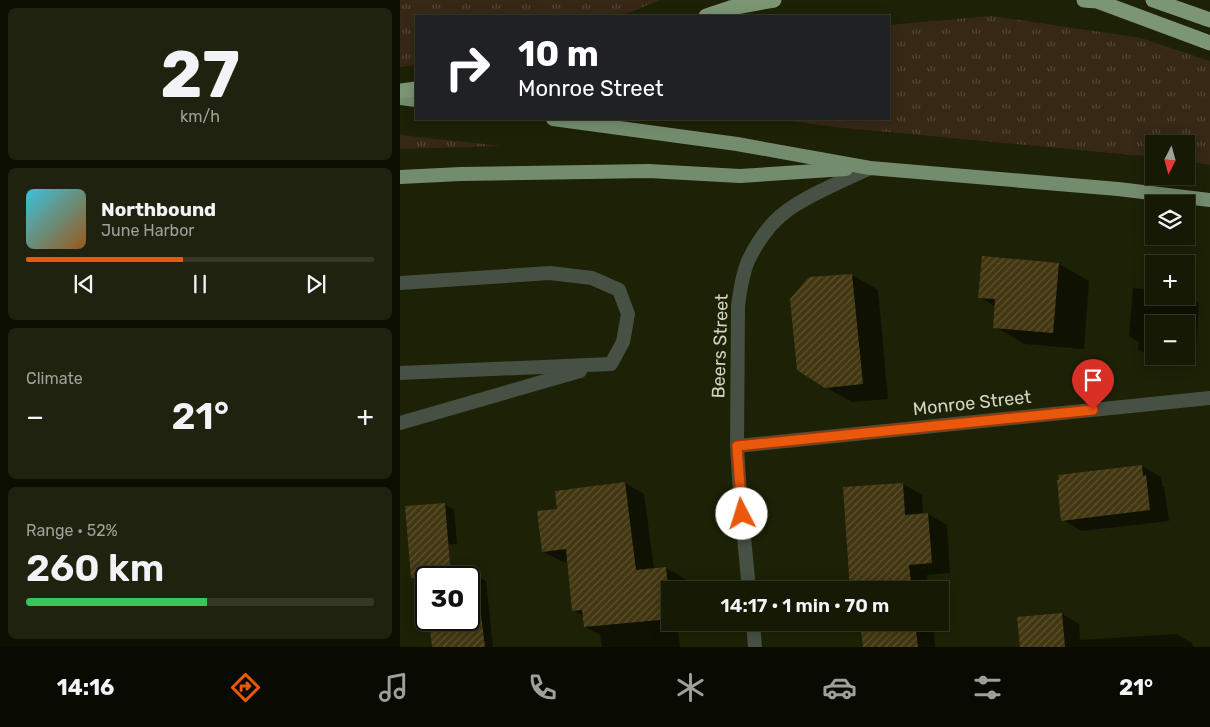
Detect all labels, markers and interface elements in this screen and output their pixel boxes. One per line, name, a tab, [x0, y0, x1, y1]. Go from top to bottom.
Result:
text: 10 m	[518, 33, 599, 75]
icon: right	[435, 35, 500, 100]
text: 27	[160, 36, 240, 113]
text: Monroe Street	[518, 75, 664, 102]
text: km/h	[180, 107, 220, 126]
north arrow	[1145, 135, 1195, 185]
map controls	[1145, 135, 1195, 365]
button: layers	[1145, 195, 1195, 245]
text: Northbound	[101, 198, 216, 221]
text: June Harbor	[101, 221, 194, 240]
button: +	[1145, 255, 1195, 305]
icon: previous	[70, 270, 98, 298]
icon: pause	[186, 270, 214, 298]
icon: next	[302, 270, 330, 298]
street label: Beers Street	[707, 293, 733, 399]
button: −	[1145, 315, 1195, 365]
pin	[1072, 359, 1114, 410]
icon: arrive	[1079, 366, 1107, 394]
text: Climate	[26, 369, 83, 388]
street label: Monroe Street	[912, 386, 1032, 420]
text: 21°	[172, 393, 229, 439]
text: −	[26, 400, 44, 433]
text: +	[357, 400, 374, 433]
position arrow	[715, 487, 767, 539]
text: Range · 52%	[26, 521, 118, 540]
text: 260 km	[26, 545, 164, 591]
speed limit sign: 30	[415, 566, 480, 631]
text: 14:17 · 1 min · 70 m	[721, 594, 889, 617]
icon: directions	[228, 670, 263, 705]
icon: music	[376, 670, 411, 705]
icon: phone	[525, 670, 560, 705]
icon: climate	[673, 670, 708, 705]
icon: car	[822, 670, 857, 705]
icon: filters	[970, 670, 1005, 705]
text: 14:16	[57, 674, 114, 701]
text: 21°	[1119, 674, 1153, 701]

